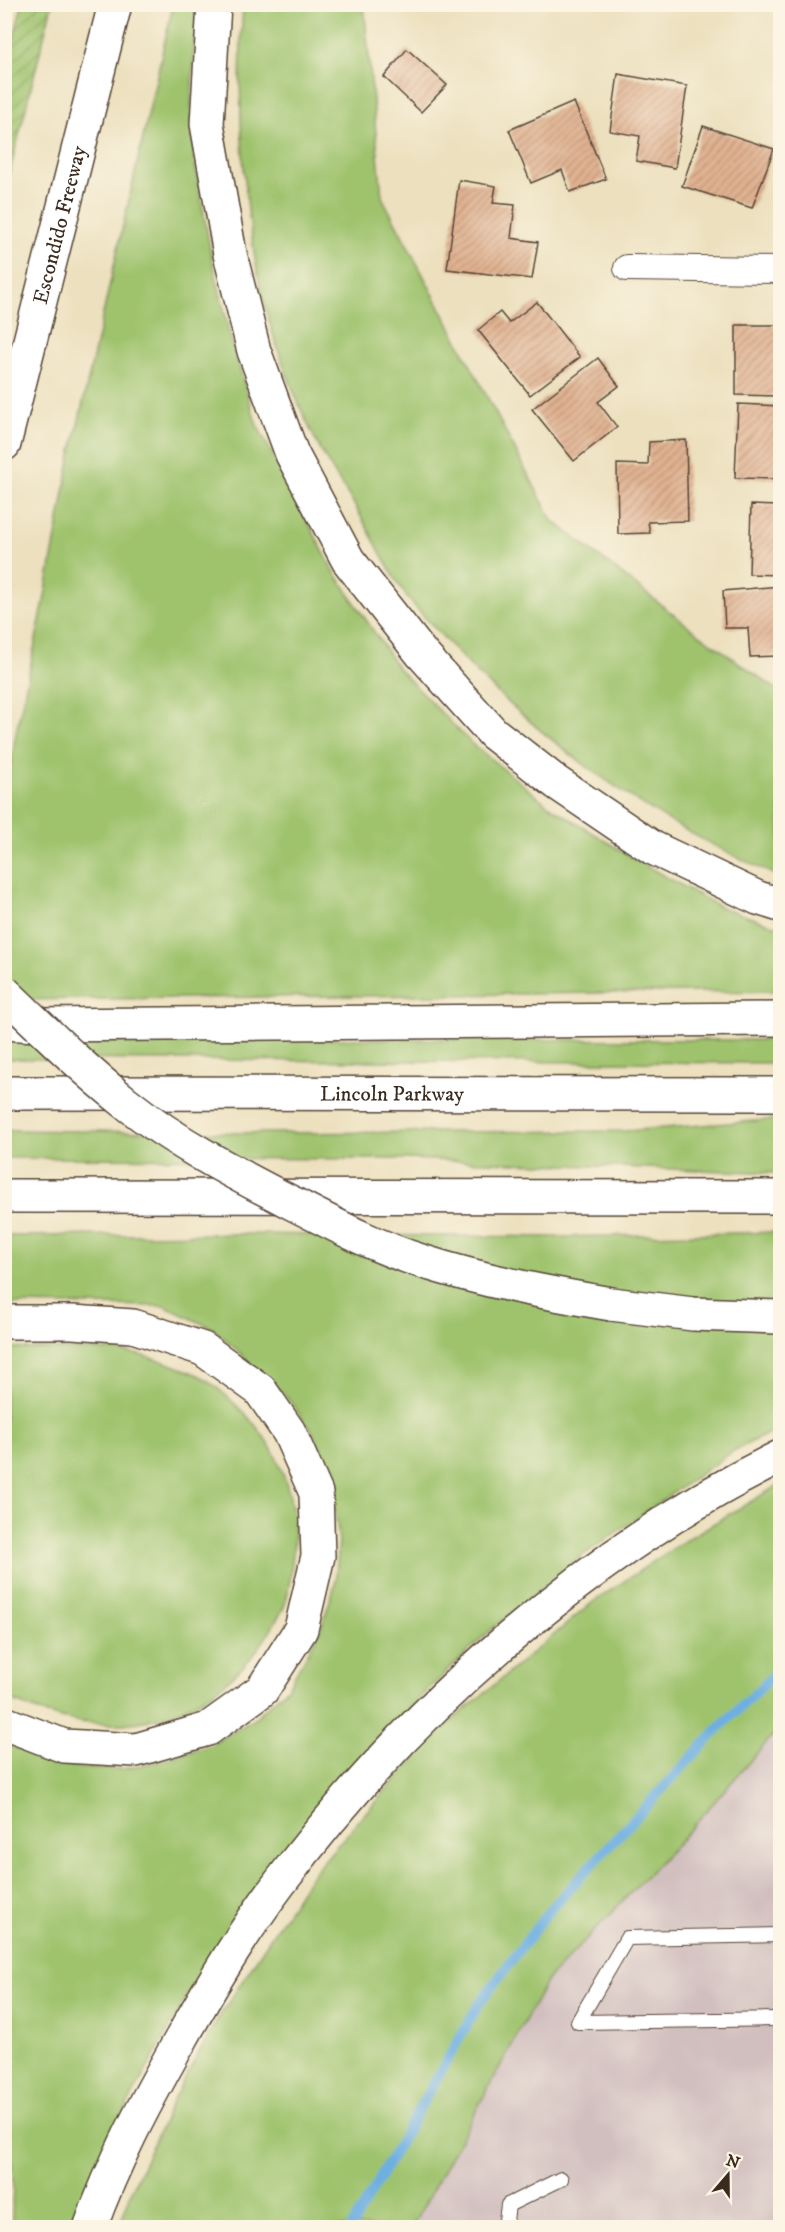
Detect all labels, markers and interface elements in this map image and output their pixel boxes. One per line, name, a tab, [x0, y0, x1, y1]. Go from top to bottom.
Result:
street label: Escondido Freeway	[28, 142, 93, 307]
street label: Lincoln Parkway	[320, 1081, 465, 1108]
north arrow	[698, 2145, 758, 2205]
text: N	[723, 2150, 742, 2173]

